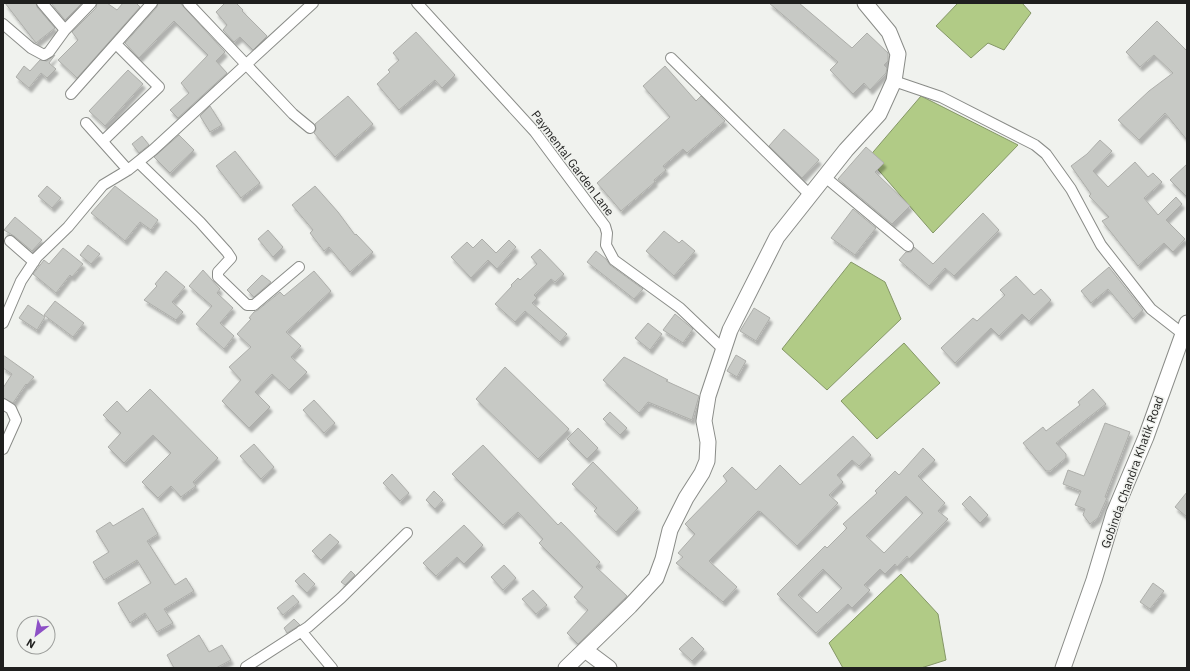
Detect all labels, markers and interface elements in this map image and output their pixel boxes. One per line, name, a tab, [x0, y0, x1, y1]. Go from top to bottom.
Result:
street label: Paymental Garden Lane	[528, 107, 618, 219]
street label: Gobinda Chandra Khatik Road	[1097, 394, 1167, 550]
north arrow	[16, 615, 56, 655]
text: N	[24, 636, 38, 652]

